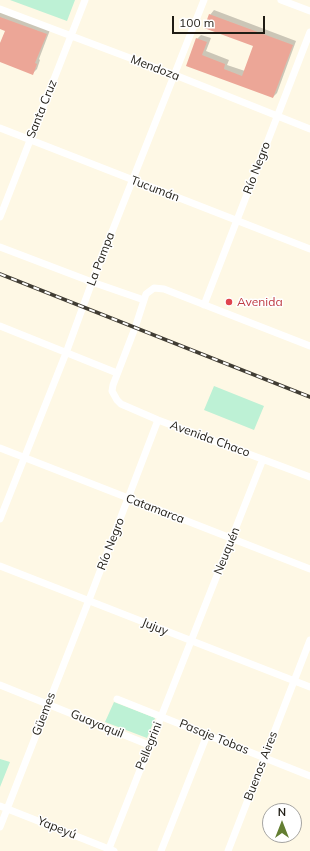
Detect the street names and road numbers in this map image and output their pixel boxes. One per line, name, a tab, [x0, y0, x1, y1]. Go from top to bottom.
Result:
street label: Mendoza	[129, 52, 181, 84]
street label: Santa Cruz	[24, 78, 60, 140]
street label: Río Negro	[240, 140, 274, 196]
street label: Tucumán	[129, 173, 181, 205]
street label: La Pampa	[84, 230, 118, 288]
street label: Avenida Chaco	[168, 418, 252, 460]
street label: Catamarca	[124, 491, 186, 527]
street label: Río Negro	[94, 516, 128, 572]
street label: Neuquén	[211, 525, 243, 577]
street label: Jujuy	[140, 615, 170, 639]
street label: Güemes	[29, 690, 59, 738]
street label: Guayaquil	[68, 707, 126, 741]
street label: Pasaje Tobas	[177, 716, 251, 758]
street label: Pellegrini	[133, 720, 165, 772]
street label: Buenos Aires	[241, 729, 281, 803]
street label: Yapeyú	[36, 814, 78, 842]

